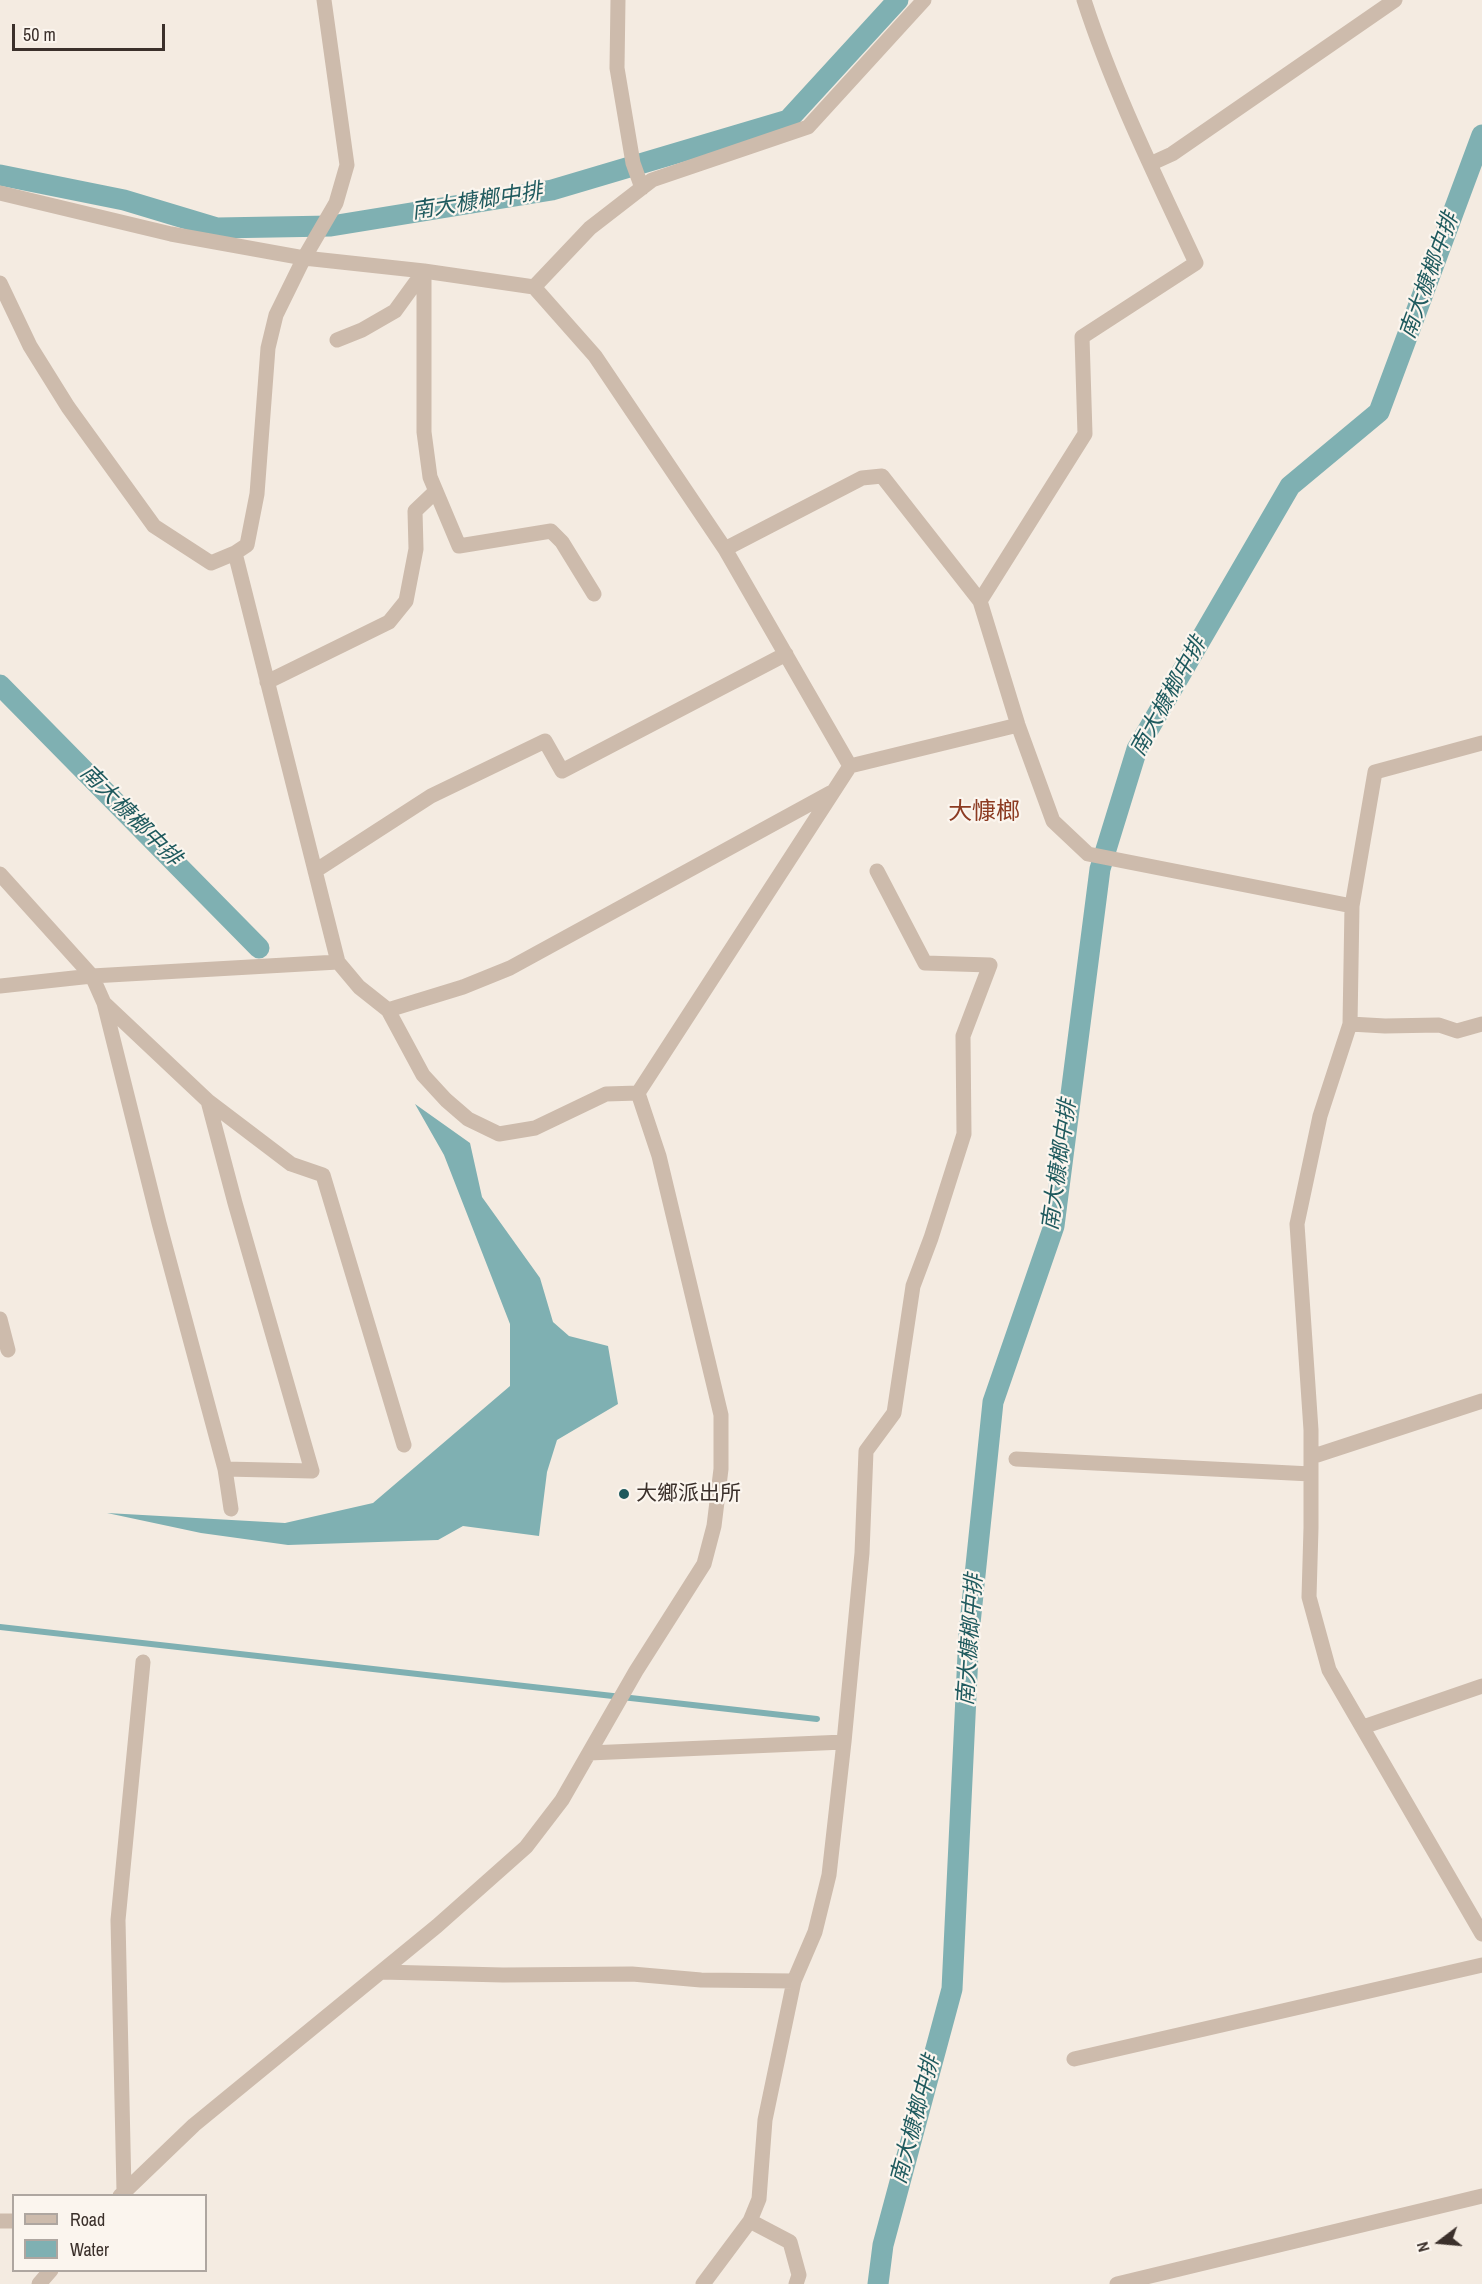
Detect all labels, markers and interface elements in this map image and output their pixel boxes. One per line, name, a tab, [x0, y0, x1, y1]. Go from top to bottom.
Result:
scale bar	[15, 12, 168, 50]
text: 50 m	[23, 22, 56, 47]
water label: 南大槺榔中排	[410, 179, 544, 225]
water label: 南大槺榔中排	[1395, 209, 1465, 343]
water label: 南大槺榔中排	[1125, 633, 1213, 761]
water label: 南大槺榔中排	[74, 760, 186, 872]
district label: 大慷榔	[948, 799, 1020, 827]
water label: 南大槺榔中排	[1038, 1098, 1082, 1232]
place label: 大鄉派出所	[636, 1481, 741, 1507]
marker: 大鄉派出所	[617, 1487, 631, 1501]
water label: 南大槺榔中排	[953, 1573, 989, 1707]
water label: 南大槺榔中排	[886, 2053, 946, 2187]
legend	[12, 2194, 207, 2272]
text: Road	[70, 2207, 105, 2232]
north arrow	[1410, 2212, 1470, 2272]
text: Water	[70, 2237, 109, 2262]
text: N	[1411, 2239, 1435, 2255]

